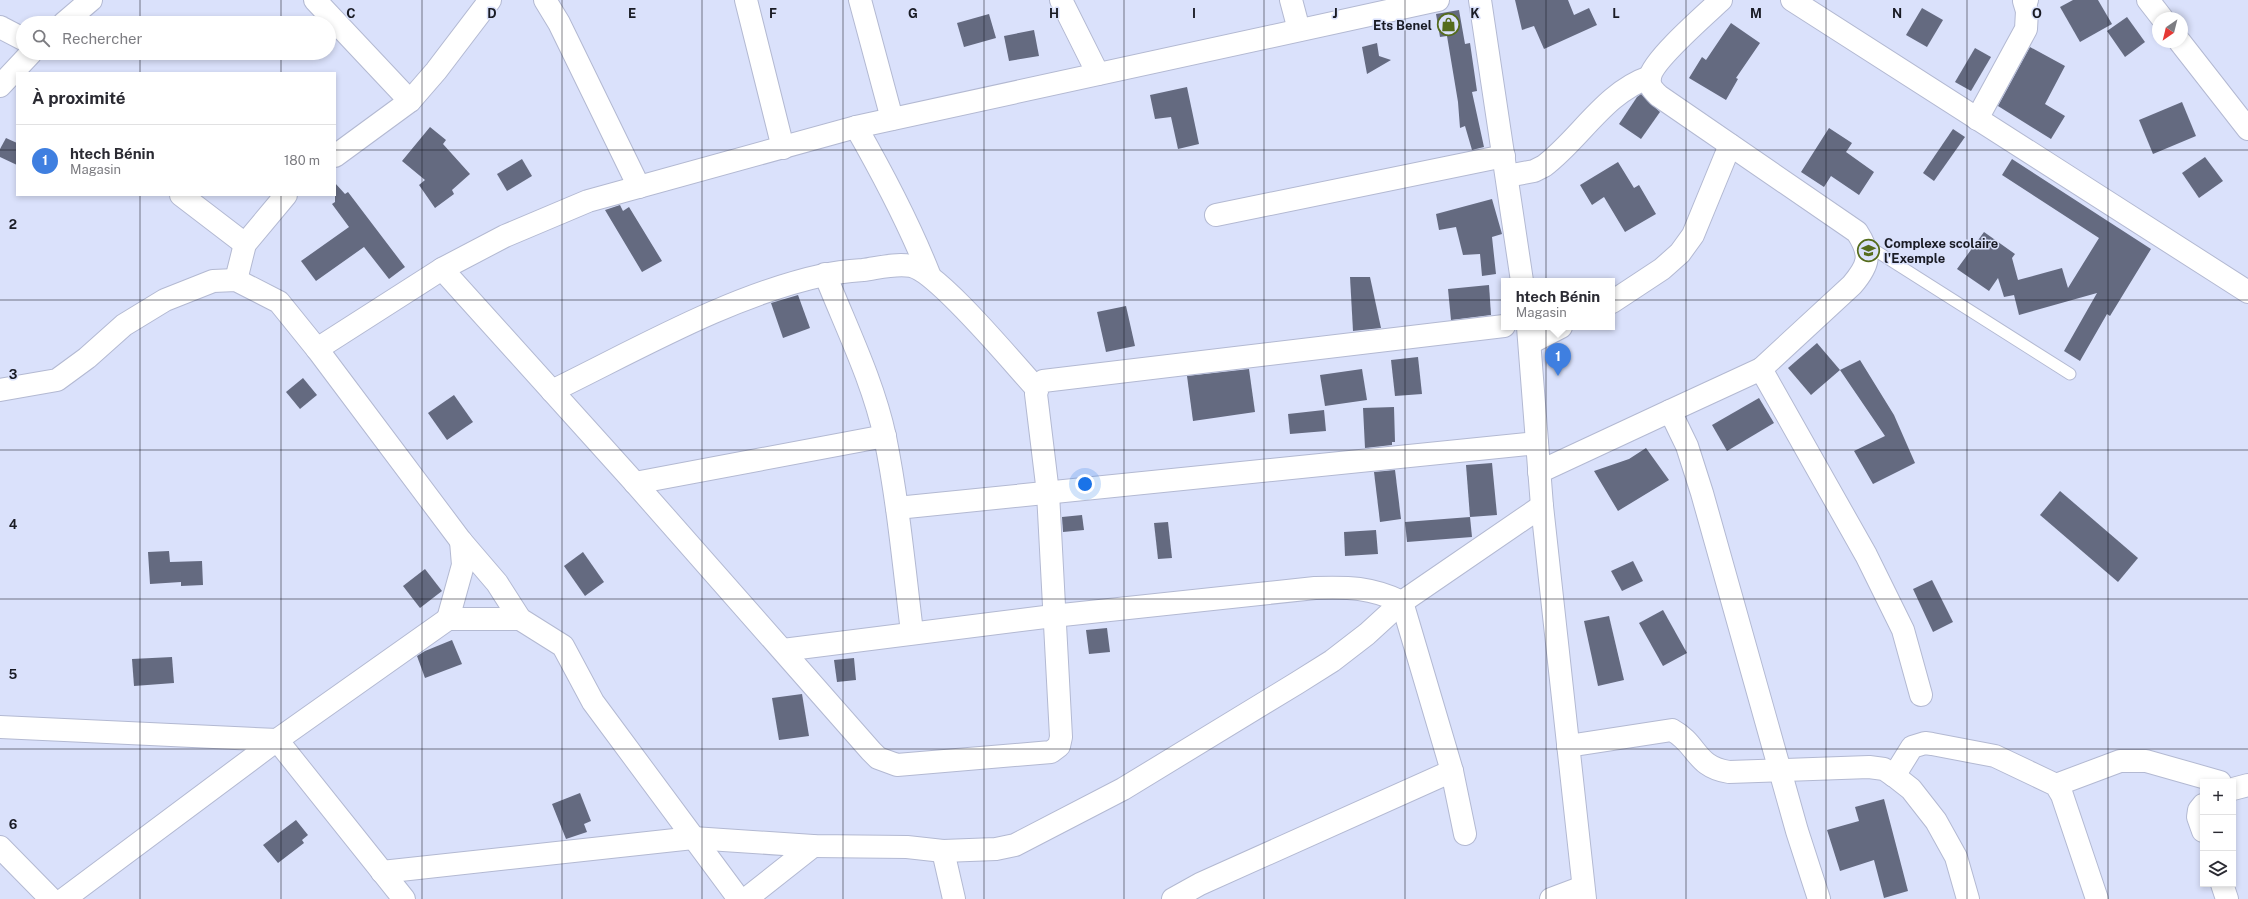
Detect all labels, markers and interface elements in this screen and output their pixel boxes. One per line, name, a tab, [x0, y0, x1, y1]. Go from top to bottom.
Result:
text: C	[346, 6, 356, 21]
text: D	[487, 6, 497, 21]
text: E	[628, 6, 636, 21]
text: F	[769, 6, 777, 21]
text: G	[908, 6, 918, 21]
text: H	[1049, 6, 1059, 21]
text: I	[1192, 6, 1196, 21]
text: J	[1332, 6, 1338, 21]
text: K	[1470, 6, 1480, 21]
text: L	[1612, 6, 1620, 21]
text: M	[1750, 6, 1762, 21]
text: N	[1892, 6, 1902, 21]
text: O	[2032, 6, 2042, 21]
shop icon: Ets Benel	[1435, 12, 1461, 38]
north arrow	[2152, 12, 2188, 48]
search box	[16, 16, 336, 60]
place label: Ets Benel	[1373, 18, 1432, 33]
icon: search	[30, 27, 52, 49]
text: Rechercher	[62, 30, 142, 47]
text: À proximité	[32, 88, 126, 108]
text: htech Bénin	[70, 145, 155, 162]
text: 1	[42, 153, 48, 168]
text: 180 m	[284, 153, 320, 168]
text: Magasin	[70, 162, 121, 177]
text: 2	[9, 217, 17, 232]
place label: Complexe scolaire l'Exemple	[1884, 236, 1998, 266]
school or university icon: Complexe scolaire l'Exemple	[1856, 237, 1882, 263]
popup	[1501, 278, 1615, 330]
text: htech Bénin	[1516, 288, 1600, 305]
text: Magasin	[1516, 305, 1567, 320]
pin: 1	[1545, 343, 1571, 376]
text: 3	[9, 367, 18, 382]
your location	[1075, 474, 1095, 494]
text: 4	[9, 517, 18, 532]
text: 5	[9, 667, 18, 682]
map controls	[2200, 779, 2236, 887]
button: +	[2200, 779, 2236, 815]
button: −	[2200, 815, 2236, 851]
text: 6	[9, 817, 18, 832]
button: layers	[2200, 851, 2236, 887]

